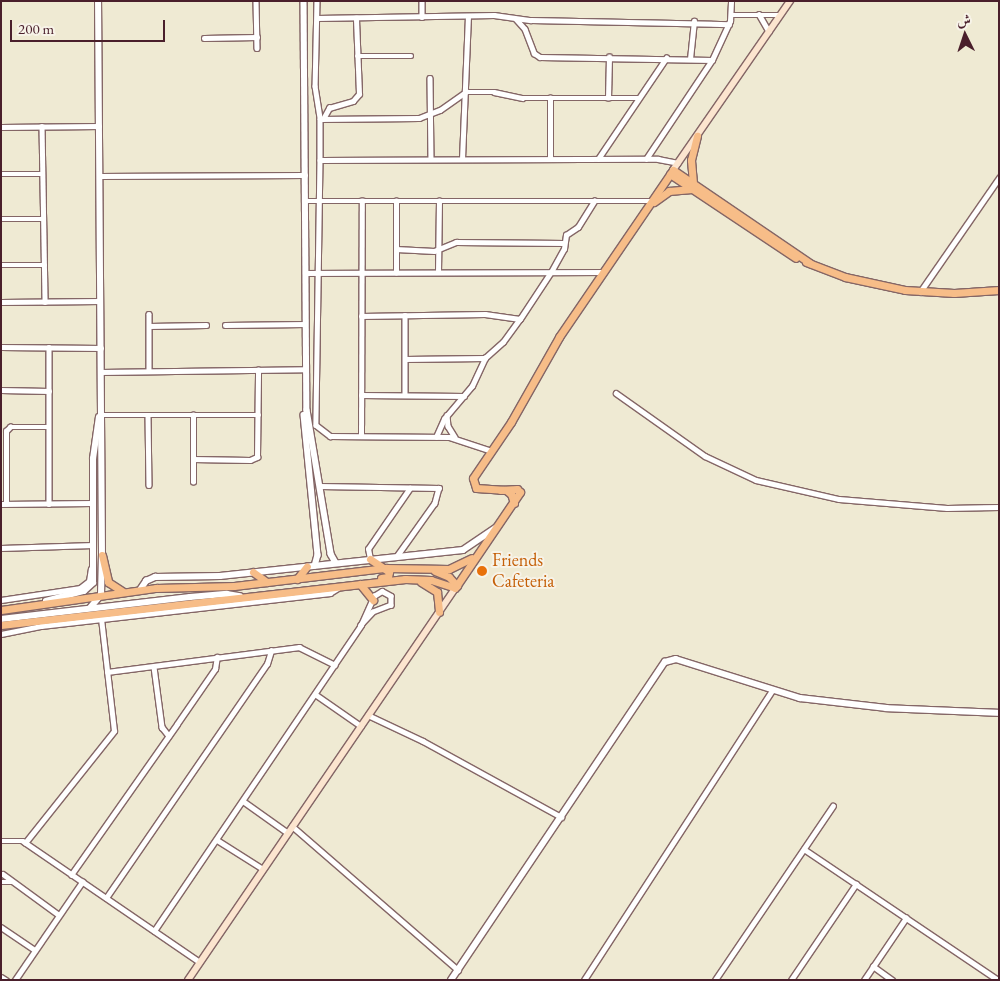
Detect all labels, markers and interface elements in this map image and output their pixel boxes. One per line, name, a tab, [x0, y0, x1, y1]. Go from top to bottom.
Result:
scale bar	[12, 10, 168, 42]
north arrow	[940, 10, 990, 60]
text: ش	[956, 11, 972, 29]
text: 200 m	[18, 19, 54, 38]
place label: Friends Cafeteria	[492, 550, 555, 592]
marker: Friends Cafeteria	[476, 565, 488, 577]

